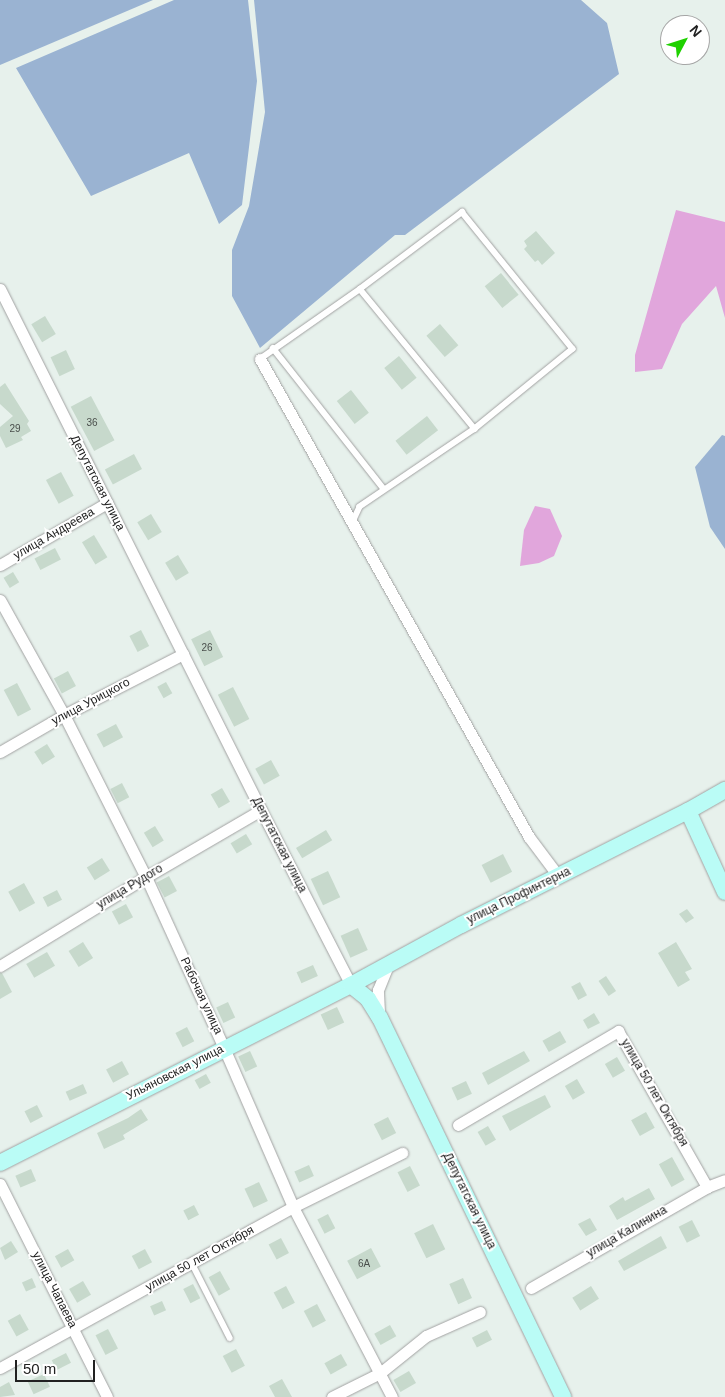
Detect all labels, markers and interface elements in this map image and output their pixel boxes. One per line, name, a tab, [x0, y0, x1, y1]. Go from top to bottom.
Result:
north arrow	[660, 15, 710, 65]
text: N	[686, 22, 705, 40]
house number: 36	[86, 417, 98, 429]
house number: 29	[9, 423, 21, 435]
street label: Депутатская улица	[67, 433, 127, 533]
street label: улица Андреева	[11, 505, 97, 563]
house number: 26	[201, 642, 213, 654]
street label: улица Урицкого	[49, 675, 133, 729]
street label: Депутатская улица	[249, 795, 309, 895]
street label: улица Рудого	[94, 862, 166, 912]
street label: улица Профинтерна	[465, 865, 573, 927]
street label: Рабочая улица	[177, 955, 225, 1037]
street label: улица 50 лет Октября	[617, 1037, 691, 1149]
street label: Ульяновская улица	[124, 1042, 226, 1104]
street label: Депутатская улица	[439, 1150, 499, 1252]
street label: улица Калинина	[584, 1203, 670, 1261]
street label: улица 50 лет Октября	[143, 1223, 257, 1295]
street label: улица Чапаева	[29, 1249, 79, 1331]
house number: 6А	[358, 1258, 370, 1270]
scale bar	[18, 1350, 98, 1382]
text: 50 m	[23, 1360, 56, 1377]

